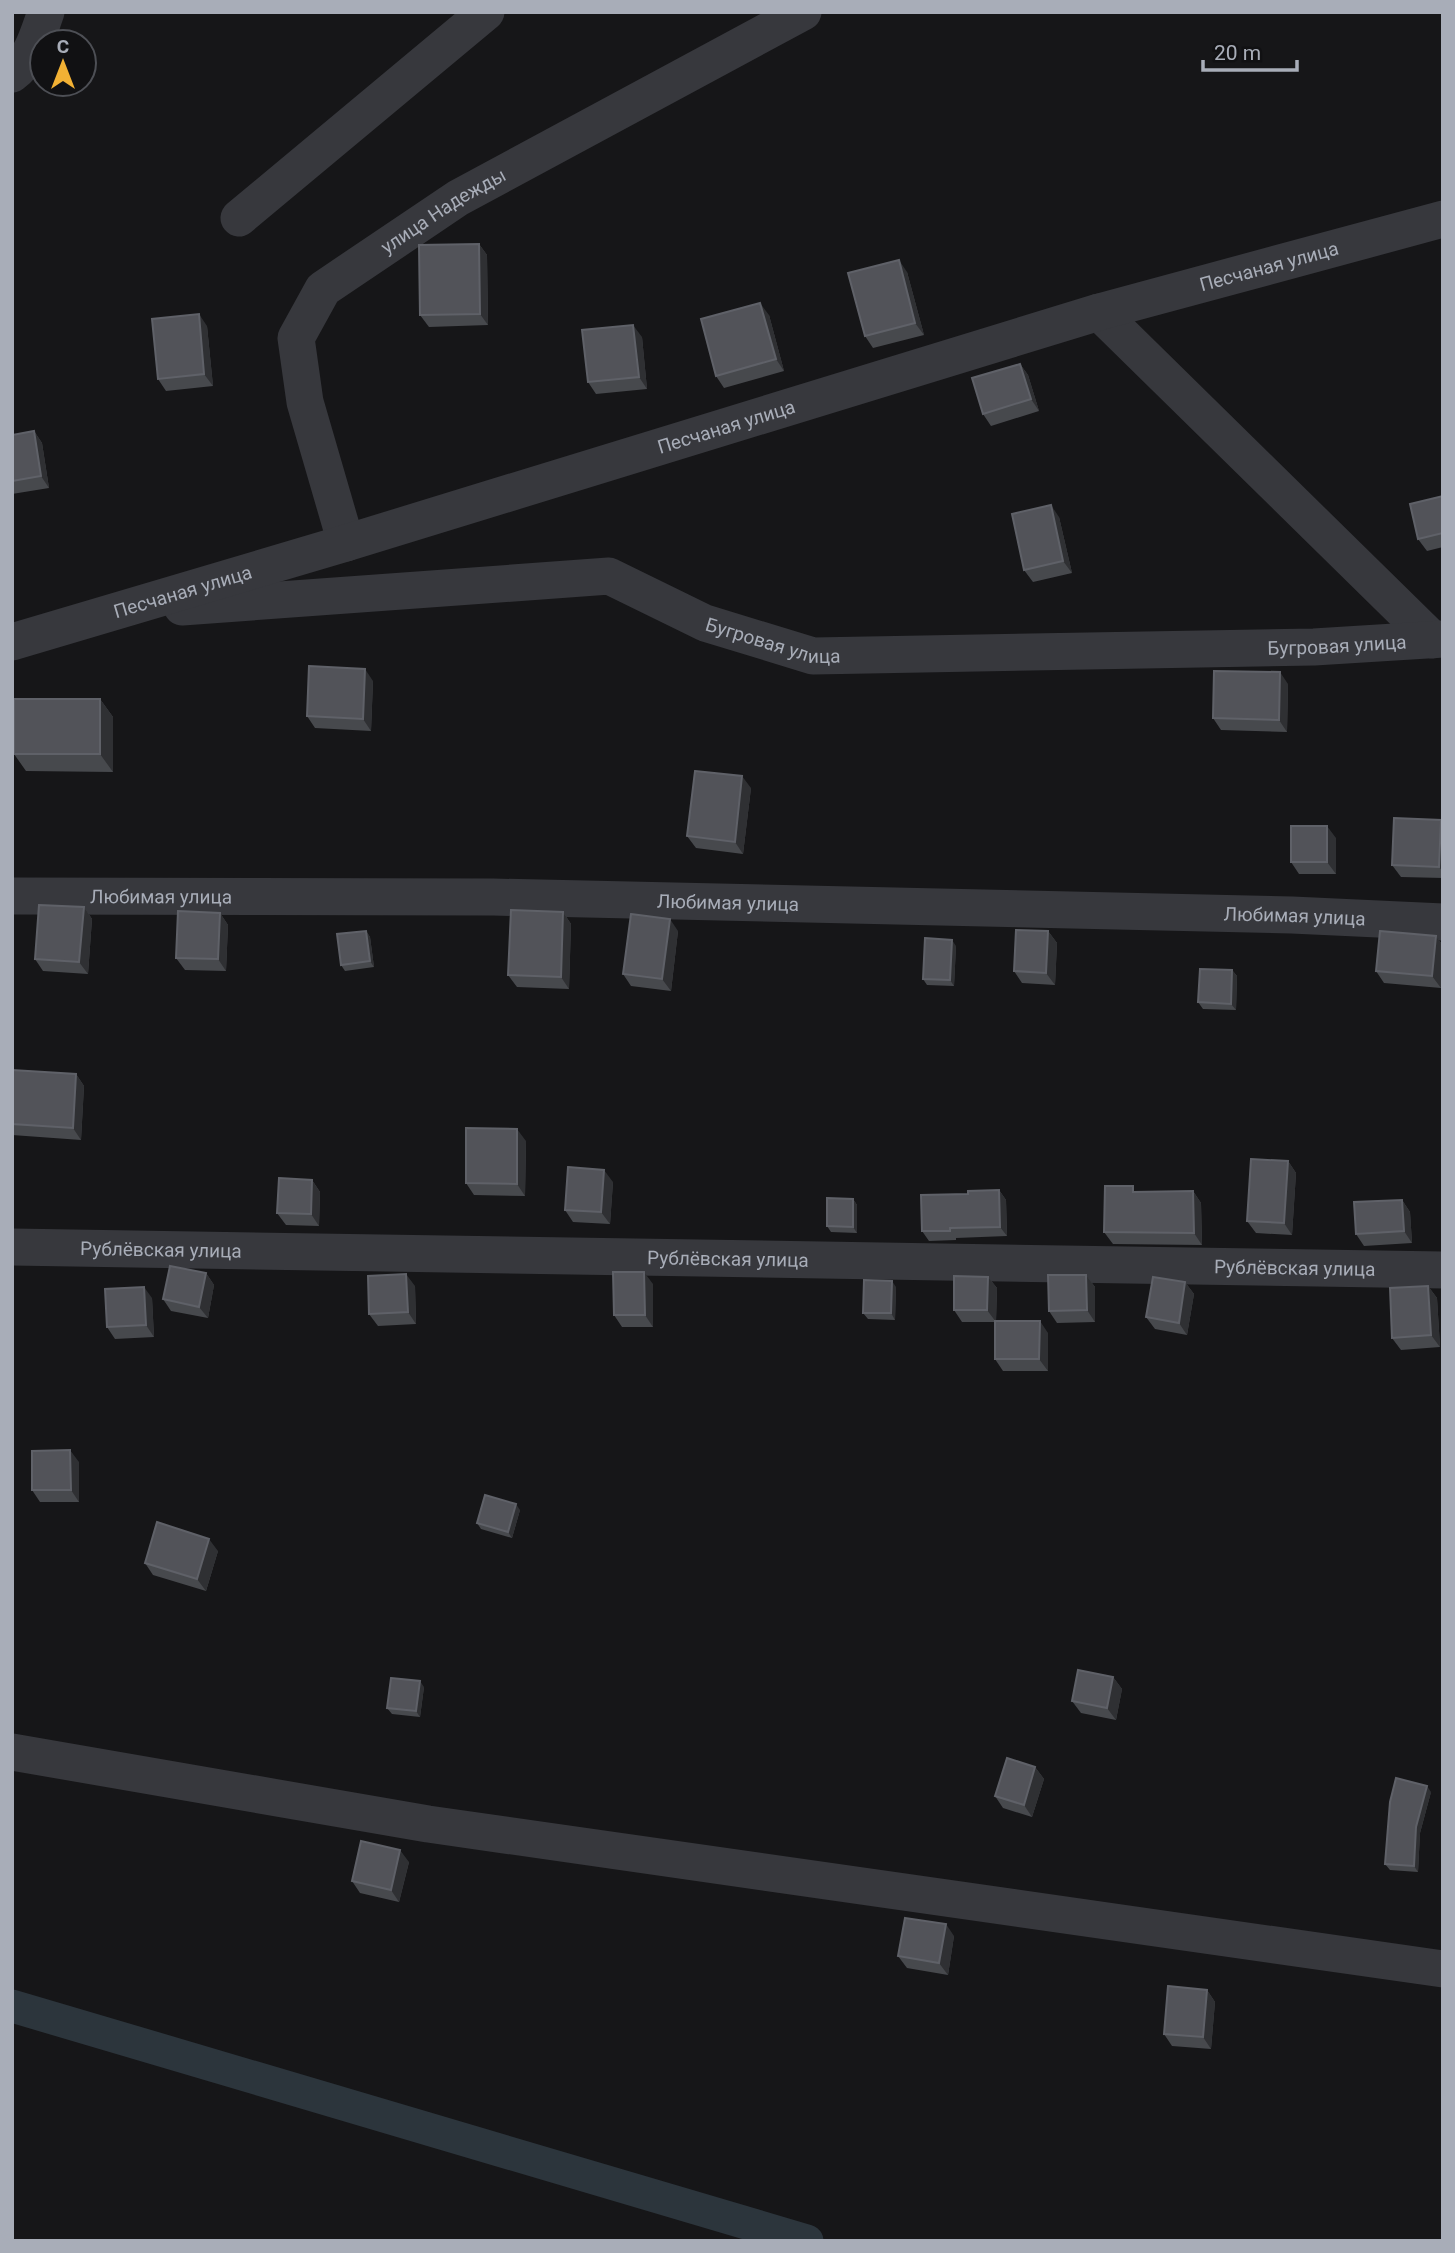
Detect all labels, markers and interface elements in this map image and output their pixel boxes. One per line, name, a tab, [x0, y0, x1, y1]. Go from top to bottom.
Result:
north arrow	[28, 28, 98, 98]
scale bar	[1203, 28, 1298, 72]
text: С	[57, 35, 69, 58]
text: 20 m	[1214, 41, 1261, 65]
street label: улица Надежды	[377, 163, 510, 259]
street label: Песчаная улица	[1197, 237, 1341, 296]
street label: Песчаная улица	[655, 395, 798, 459]
street label: Песчаная улица	[111, 561, 255, 623]
street label: Бугровая улица	[703, 613, 841, 668]
street label: Бугровая улица	[1267, 630, 1407, 660]
street label: Любимая улица	[90, 885, 232, 908]
street label: Любимая улица	[657, 890, 799, 916]
street label: Любимая улица	[1224, 902, 1366, 930]
street label: Рублёвская улица	[80, 1237, 242, 1263]
street label: Рублёвская улица	[647, 1246, 809, 1272]
street label: Рублёвская улица	[1214, 1255, 1376, 1281]

